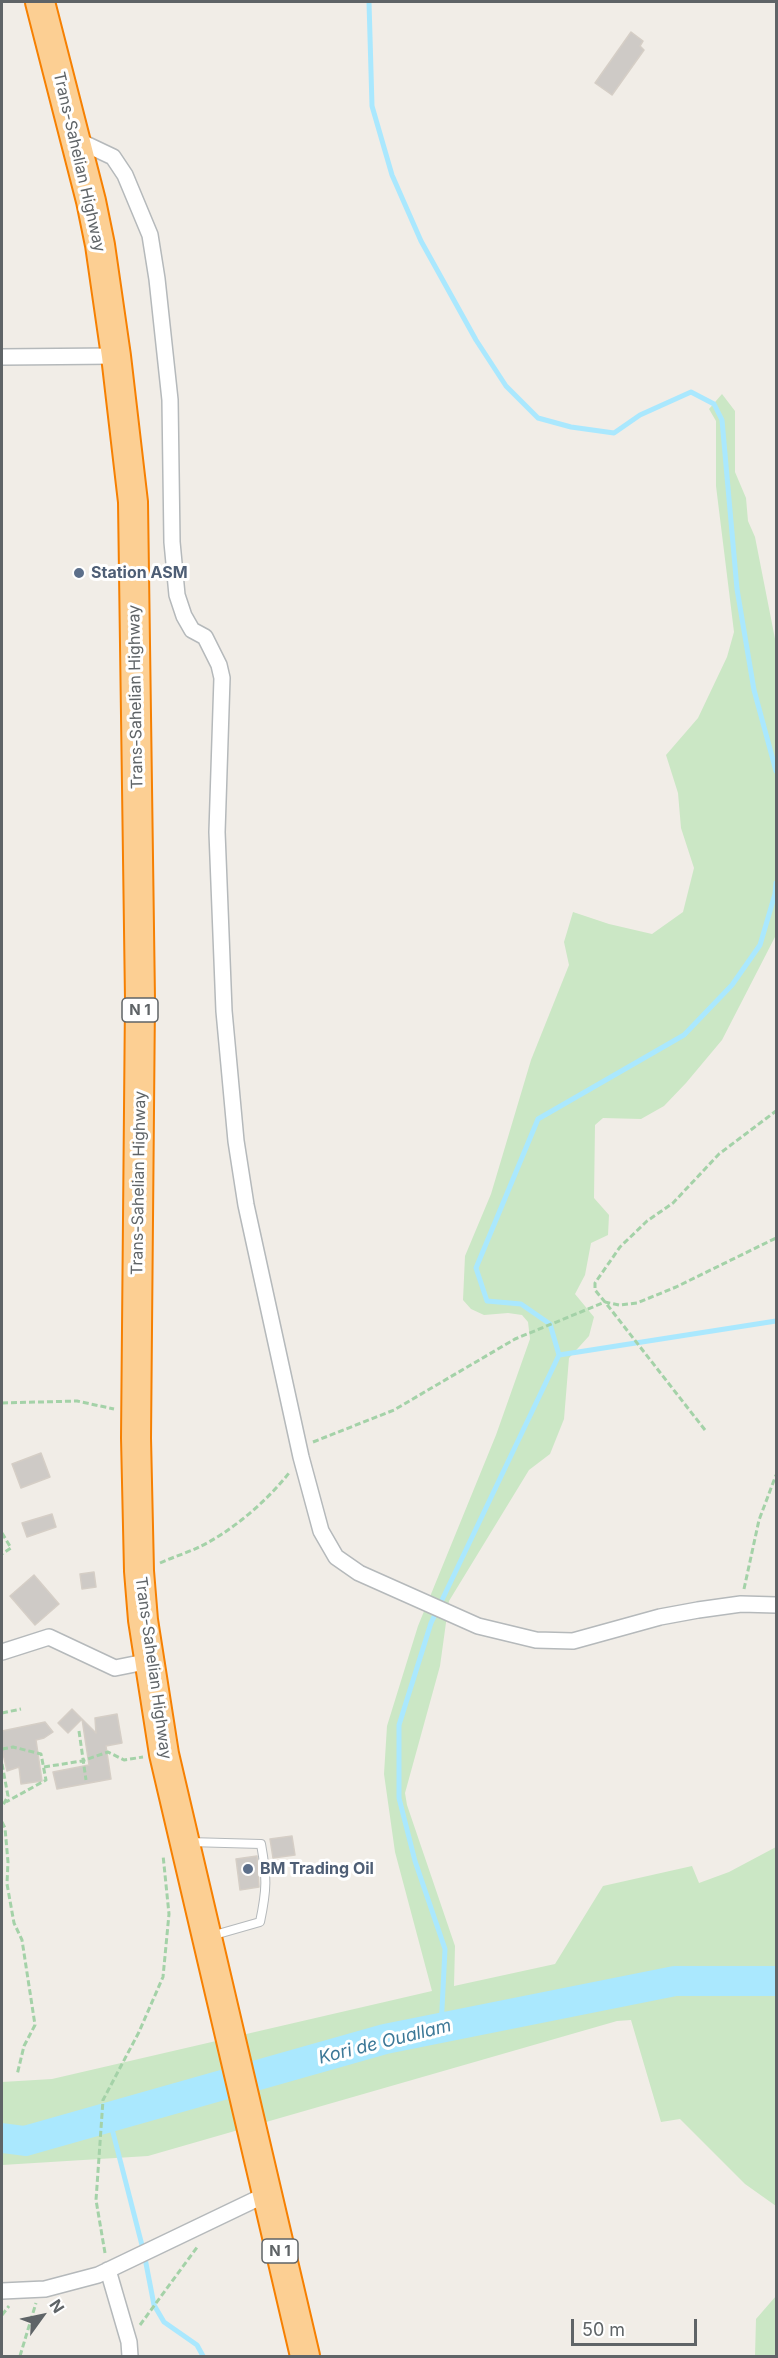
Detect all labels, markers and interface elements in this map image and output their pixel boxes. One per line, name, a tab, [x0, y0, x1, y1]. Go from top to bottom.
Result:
street label: Trans-Sahelian Highway	[49, 70, 109, 254]
place label: Station ASM	[91, 563, 188, 583]
marker: Station ASM	[72, 566, 86, 580]
street label: Trans-Sahelian Highway	[125, 605, 147, 789]
road number: N 1	[122, 998, 158, 1022]
street label: Trans-Sahelian Highway	[128, 1091, 150, 1275]
street label: Trans-Sahelian Highway	[131, 1575, 175, 1761]
place label: BM Trading Oil	[260, 1859, 374, 1879]
marker: BM Trading Oil	[241, 1862, 255, 1876]
water label: Kori de Ouallam	[316, 2015, 454, 2069]
road number: N 1	[262, 2239, 298, 2263]
north arrow	[12, 2286, 72, 2346]
text: N	[45, 2296, 69, 2317]
scale bar	[574, 2307, 700, 2345]
text: 50 m	[582, 2319, 625, 2340]

